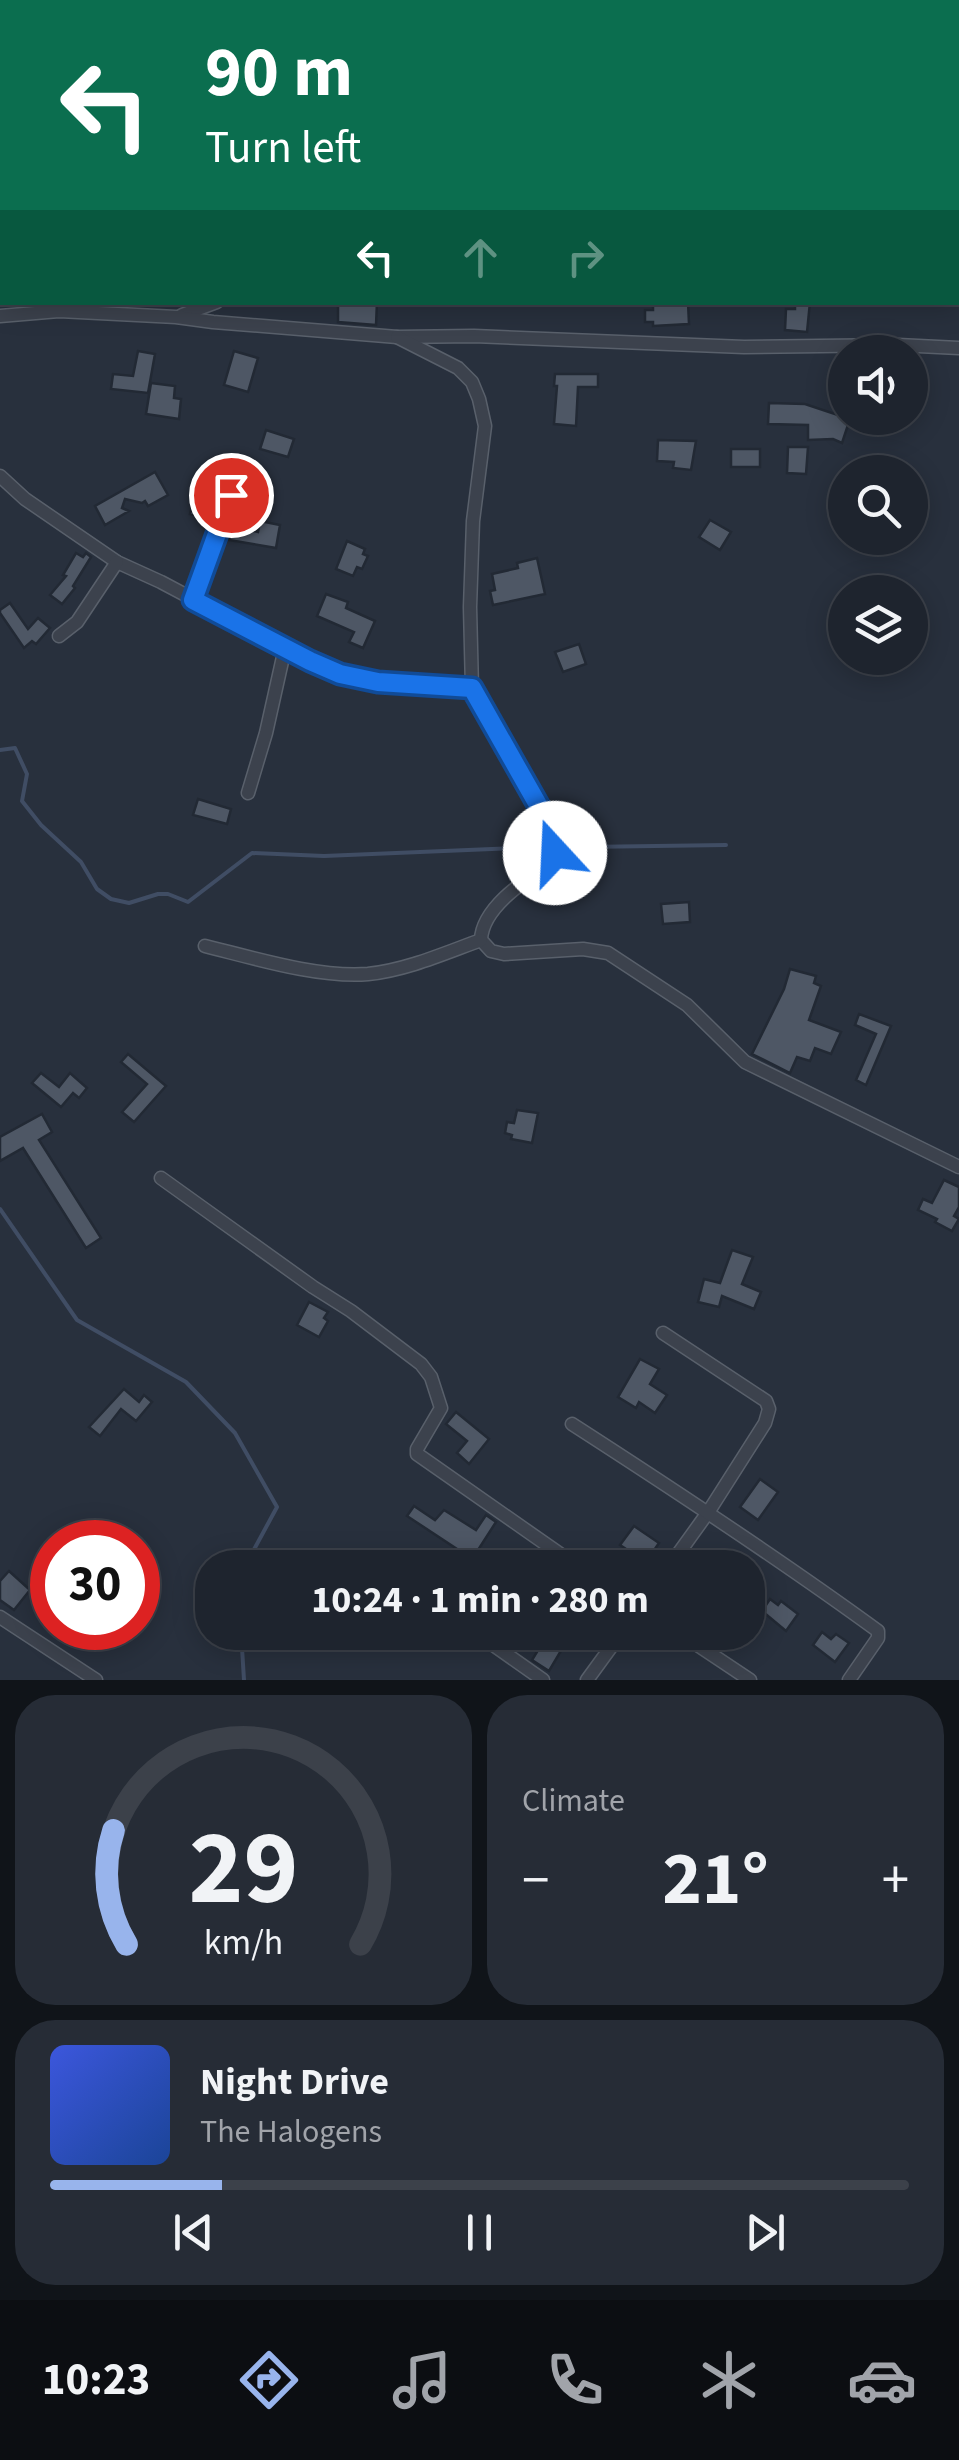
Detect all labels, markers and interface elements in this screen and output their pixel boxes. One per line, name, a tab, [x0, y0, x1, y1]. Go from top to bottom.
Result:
text: 90 m	[205, 23, 353, 123]
icon: left	[40, 40, 170, 170]
text: Turn left	[205, 116, 361, 180]
icon: left	[348, 230, 403, 285]
icon: ahead	[453, 230, 508, 285]
icon: right	[558, 230, 613, 285]
map controls	[828, 335, 928, 675]
button: sound	[828, 335, 928, 435]
pin	[189, 453, 274, 538]
button: search	[828, 455, 928, 555]
icon: arrive	[204, 468, 259, 523]
button: layers	[828, 575, 928, 675]
position arrow	[503, 801, 607, 905]
speed limit sign: 30	[30, 1520, 160, 1650]
text: 10:24 · 1 min · 280 m	[311, 1573, 649, 1627]
text: Climate	[522, 1778, 625, 1824]
text: 29	[189, 1796, 298, 1944]
text: 21°	[662, 1826, 769, 1933]
text: −	[522, 1842, 549, 1920]
text: +	[882, 1842, 909, 1920]
text: km/h	[204, 1917, 283, 1968]
text: Night Drive	[200, 2055, 389, 2109]
text: The Halogens	[200, 2109, 382, 2155]
icon: previous	[166, 2205, 221, 2260]
icon: pause	[452, 2205, 507, 2260]
icon: next	[738, 2205, 793, 2260]
icon: directions	[234, 2345, 304, 2415]
icon: music	[387, 2345, 457, 2415]
icon: phone	[540, 2345, 610, 2415]
icon: climate	[694, 2345, 764, 2415]
icon: car	[847, 2345, 917, 2415]
text: 10:23	[42, 2348, 150, 2412]

